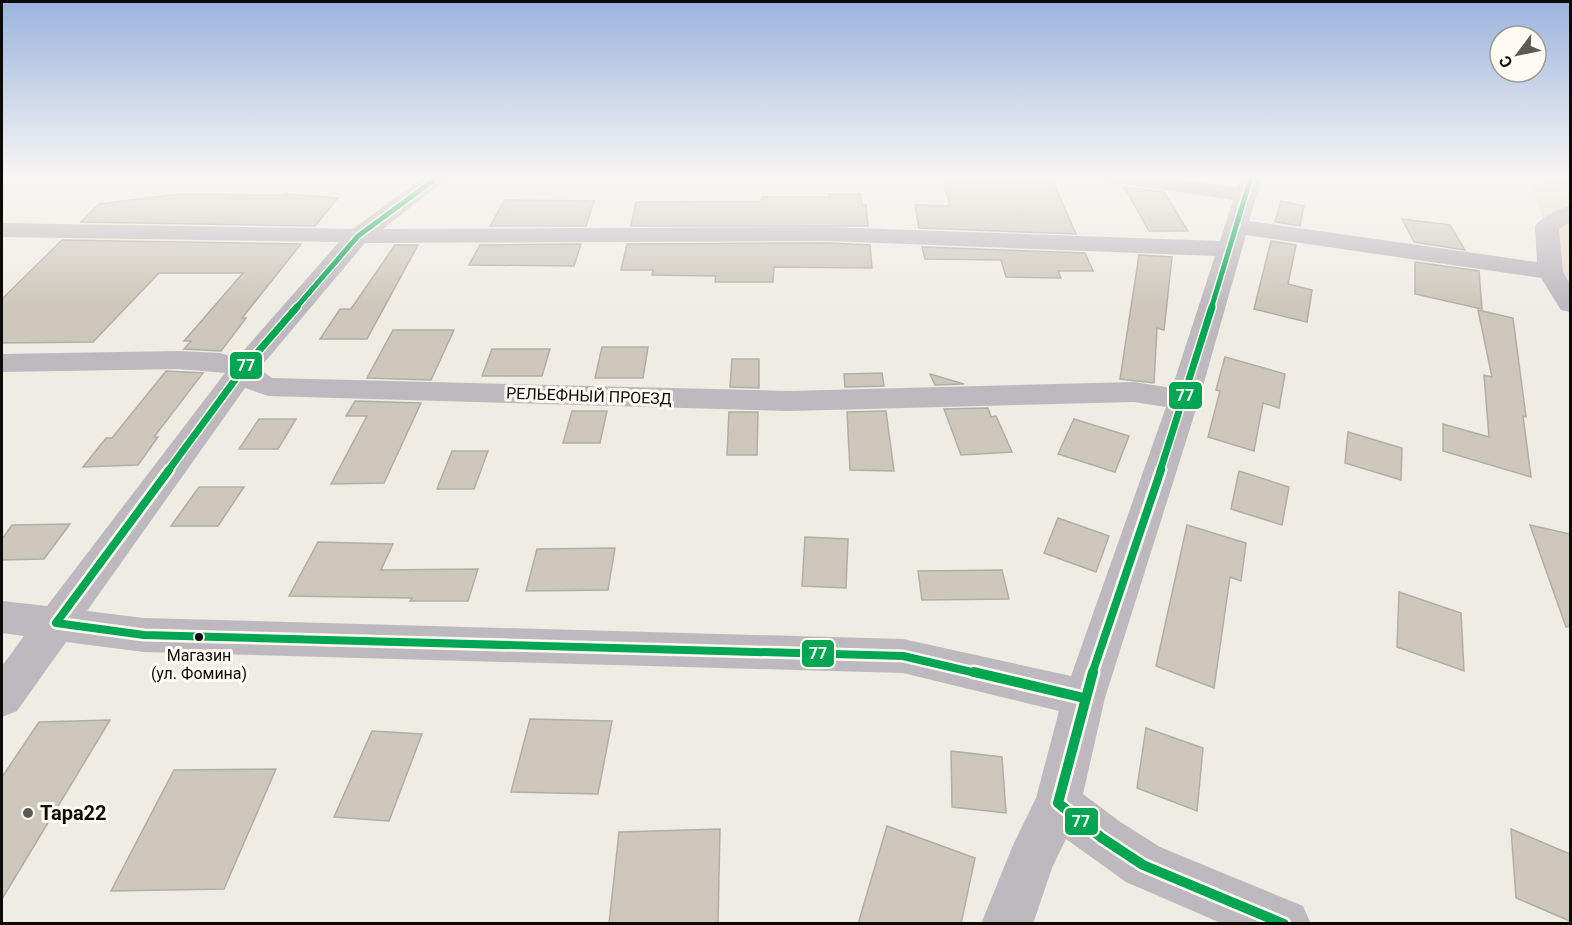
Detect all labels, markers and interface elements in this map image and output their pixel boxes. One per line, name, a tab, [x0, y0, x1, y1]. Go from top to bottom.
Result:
north arrow	[1488, 24, 1548, 84]
text: С	[1495, 52, 1517, 71]
line badge: 77	[229, 351, 263, 380]
text: 77	[237, 356, 255, 375]
line badge: 77	[1168, 381, 1203, 410]
street label: РЕЛЬЕФНЫЙ ПРОЕЗД	[506, 384, 672, 408]
text: 77	[1176, 386, 1194, 405]
marker: Магазин (ул. Фомина)	[193, 631, 205, 643]
line badge: 77	[801, 639, 835, 668]
text: 77	[809, 644, 827, 663]
place label: Магазин (ул. Фомина)	[151, 646, 247, 683]
place label: Тара22	[40, 801, 107, 825]
marker: Тара22	[21, 806, 35, 820]
line badge: 77	[1064, 807, 1099, 836]
text: 77	[1072, 812, 1090, 831]

